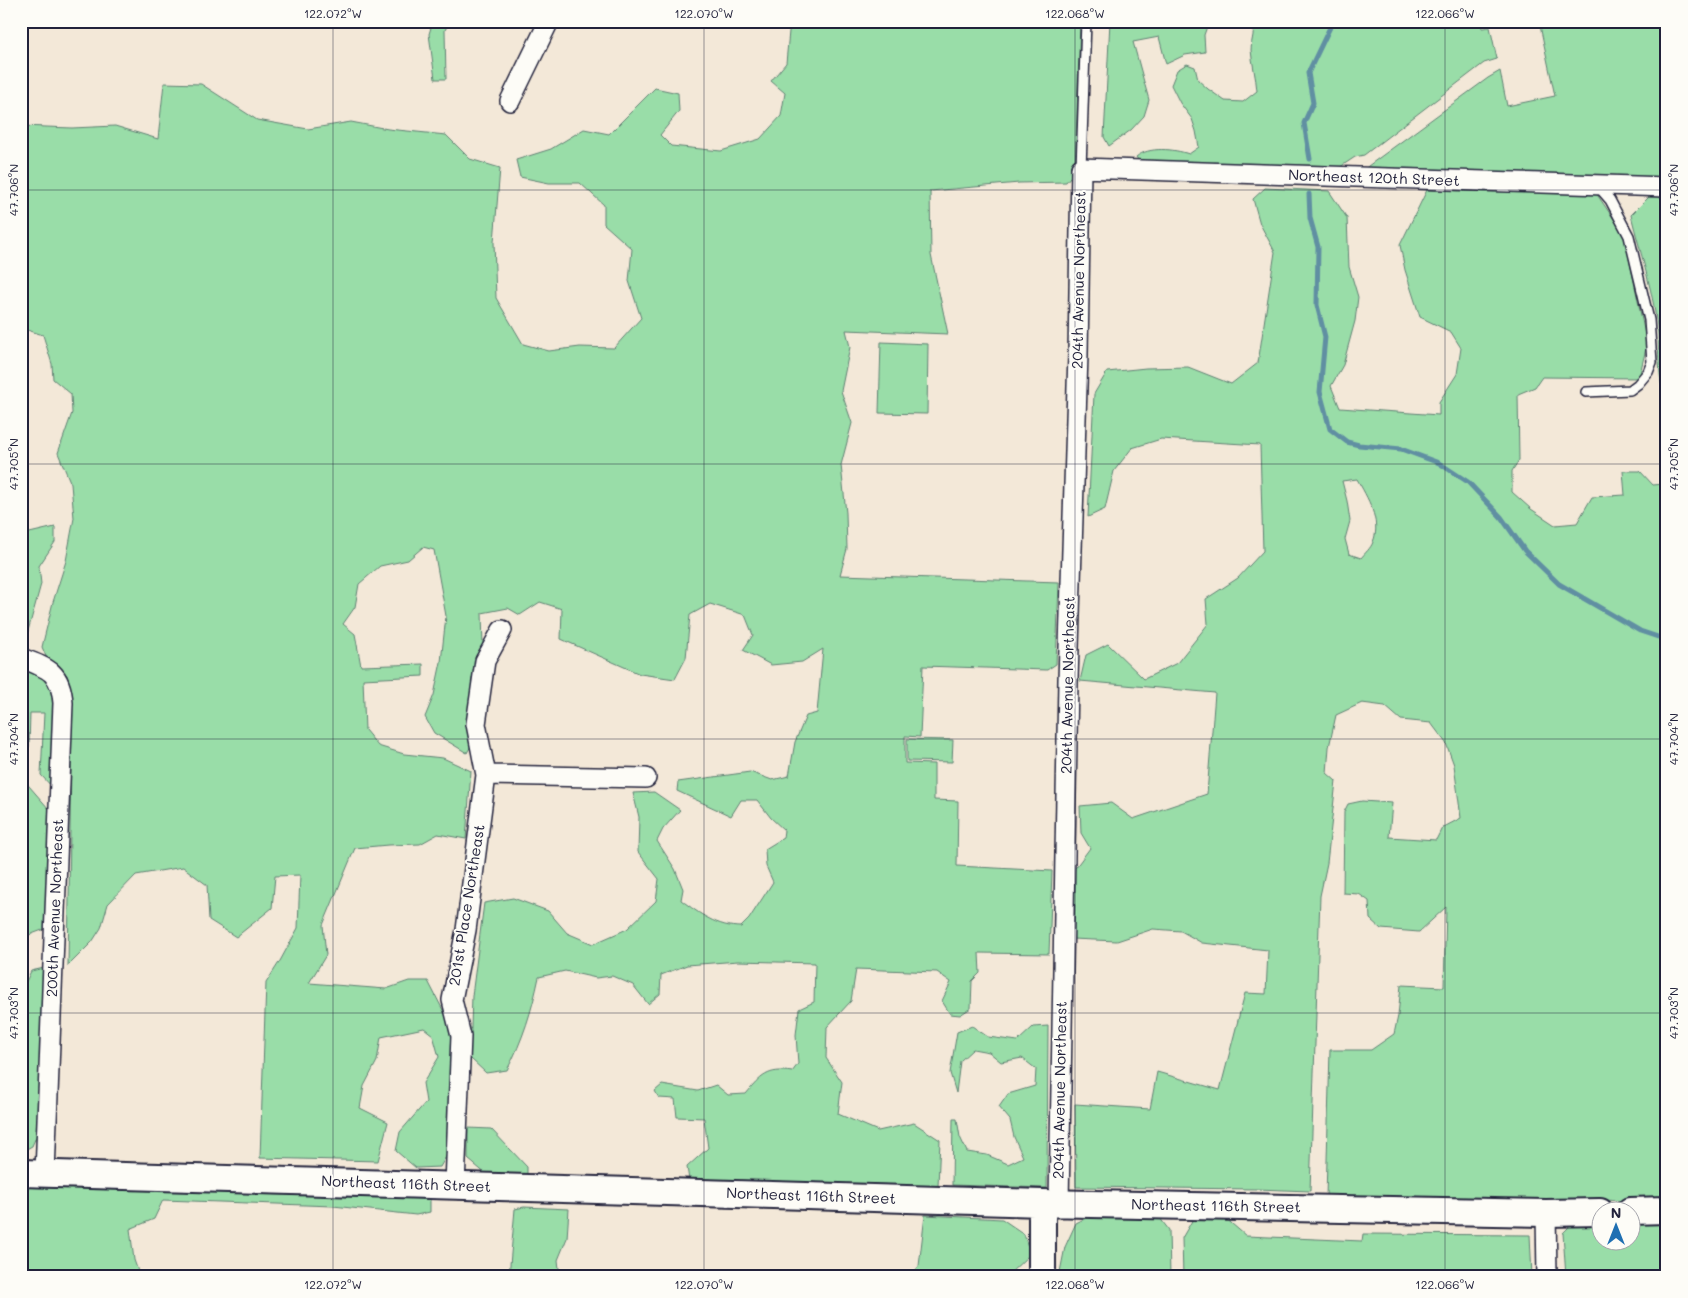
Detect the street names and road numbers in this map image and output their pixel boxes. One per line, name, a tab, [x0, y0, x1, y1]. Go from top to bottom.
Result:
street label: Northeast 120th Street	[1288, 164, 1460, 190]
street label: 204th Avenue Northeast	[1066, 191, 1090, 369]
street label: 204th Avenue Northeast	[1055, 596, 1079, 774]
street label: 200th Avenue Northeast	[41, 818, 67, 998]
street label: 201st Place Northeast	[443, 823, 489, 987]
street label: 204th Avenue Northeast	[1047, 1001, 1071, 1179]
street label: Northeast 116th Street	[321, 1170, 491, 1196]
street label: Northeast 116th Street	[726, 1182, 896, 1208]
street label: Northeast 116th Street	[1131, 1194, 1301, 1216]

